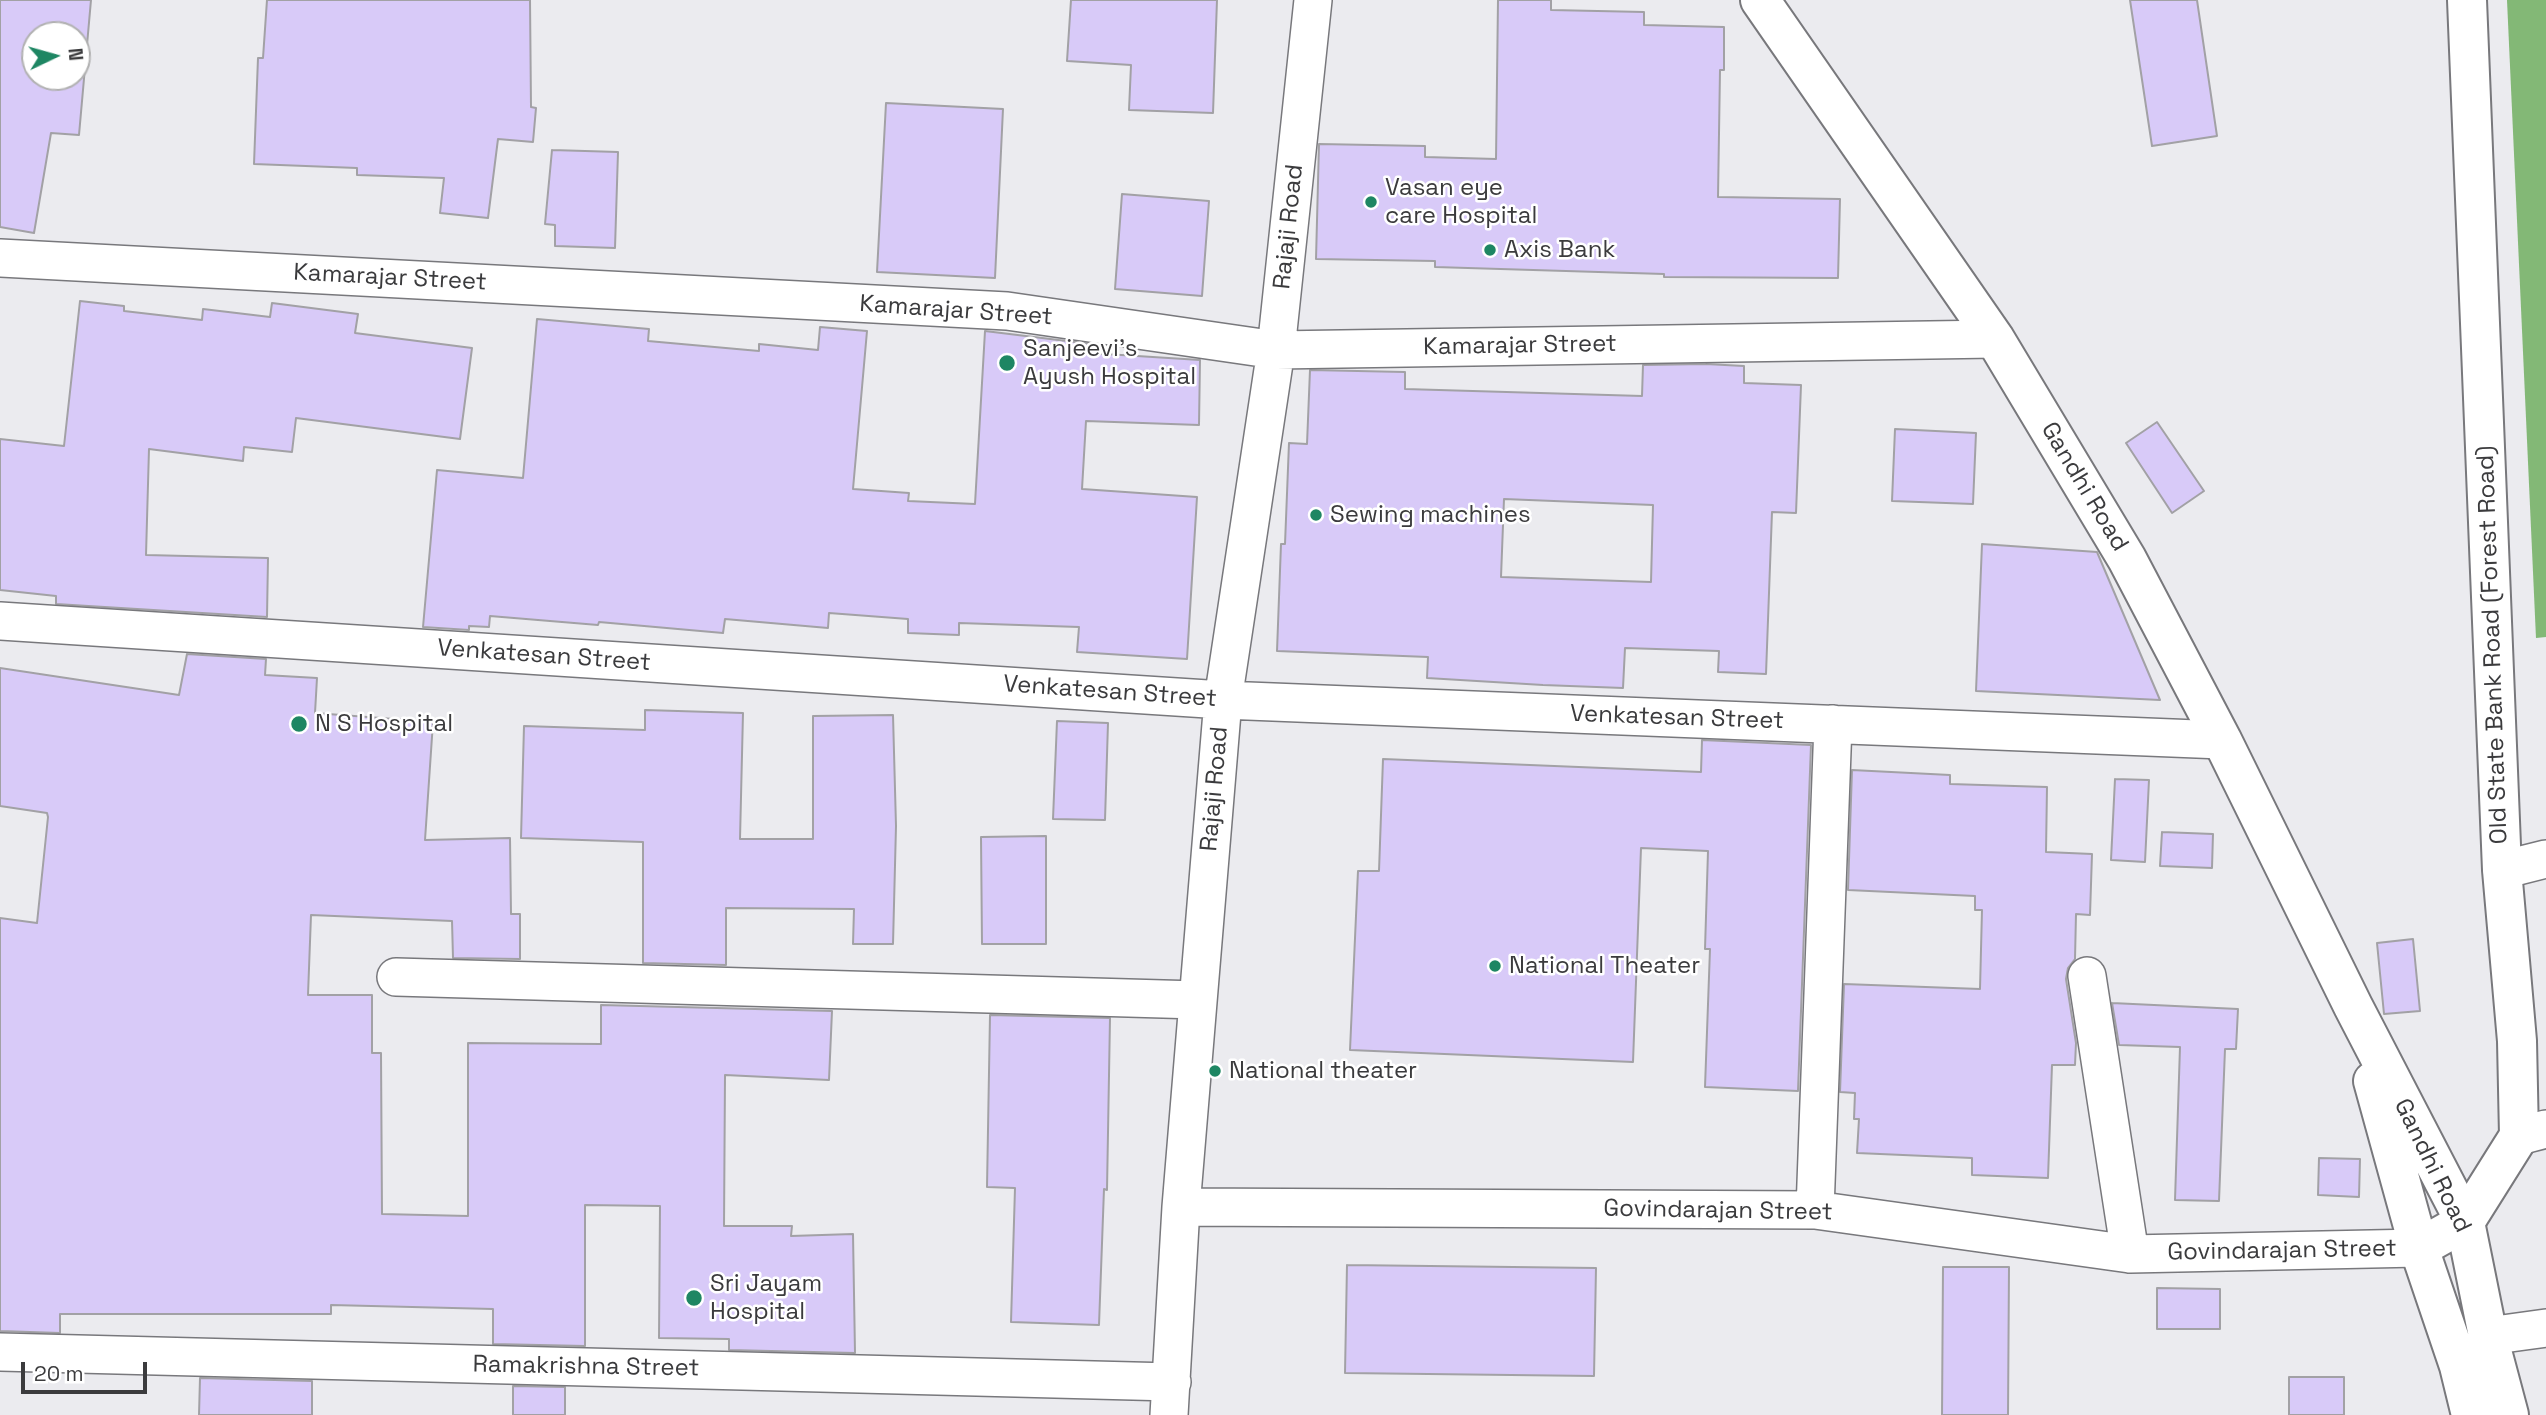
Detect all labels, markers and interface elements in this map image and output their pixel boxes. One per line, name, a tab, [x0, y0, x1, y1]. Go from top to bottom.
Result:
north arrow	[21, 21, 91, 91]
text: N	[62, 47, 88, 62]
street label: Rajaji Road	[1268, 163, 1310, 291]
place label: Vasan eye care Hospital	[1385, 174, 1537, 230]
marker: Vasan eye care Hospital	[1363, 194, 1379, 210]
place label: Axis Bank	[1504, 236, 1615, 264]
marker: Axis Bank	[1482, 242, 1498, 258]
street label: Kamarajar Street	[293, 259, 487, 297]
street label: Kamarajar Street	[858, 290, 1054, 332]
street label: Kamarajar Street	[1423, 330, 1617, 362]
place label: Sanjeevi's Ayush Hospital	[1023, 335, 1196, 391]
marker: Sanjeevi's Ayush Hospital	[997, 353, 1017, 373]
street label: Gandhi Road	[2034, 417, 2134, 557]
street label: Old State Bank Road (Forest Road)	[2472, 445, 2514, 845]
place label: Sewing machines	[1330, 501, 1531, 529]
marker: Sewing machines	[1308, 507, 1324, 523]
street label: Venkatesan Street	[436, 634, 652, 678]
street label: Venkatesan Street	[1002, 670, 1218, 714]
street label: Venkatesan Street	[1570, 700, 1784, 736]
place label: N S Hospital	[315, 710, 453, 738]
marker: N S Hospital	[289, 714, 309, 734]
street label: Rajaji Road	[1195, 725, 1235, 853]
place label: National Theater	[1509, 952, 1700, 980]
marker: National Theater	[1487, 958, 1503, 974]
place label: National theater	[1229, 1057, 1417, 1085]
marker: National theater	[1207, 1063, 1223, 1079]
street label: Gandhi Road	[2387, 1094, 2477, 1238]
street label: Govindarajan Street	[1603, 1195, 1833, 1227]
street label: Govindarajan Street	[2167, 1235, 2397, 1267]
place label: Sri Jayam Hospital	[710, 1270, 822, 1326]
marker: Sri Jayam Hospital	[684, 1288, 704, 1308]
scale bar	[24, 1348, 150, 1392]
street label: Ramakrishna Street	[472, 1351, 700, 1383]
text: 20 m	[34, 1360, 84, 1387]

